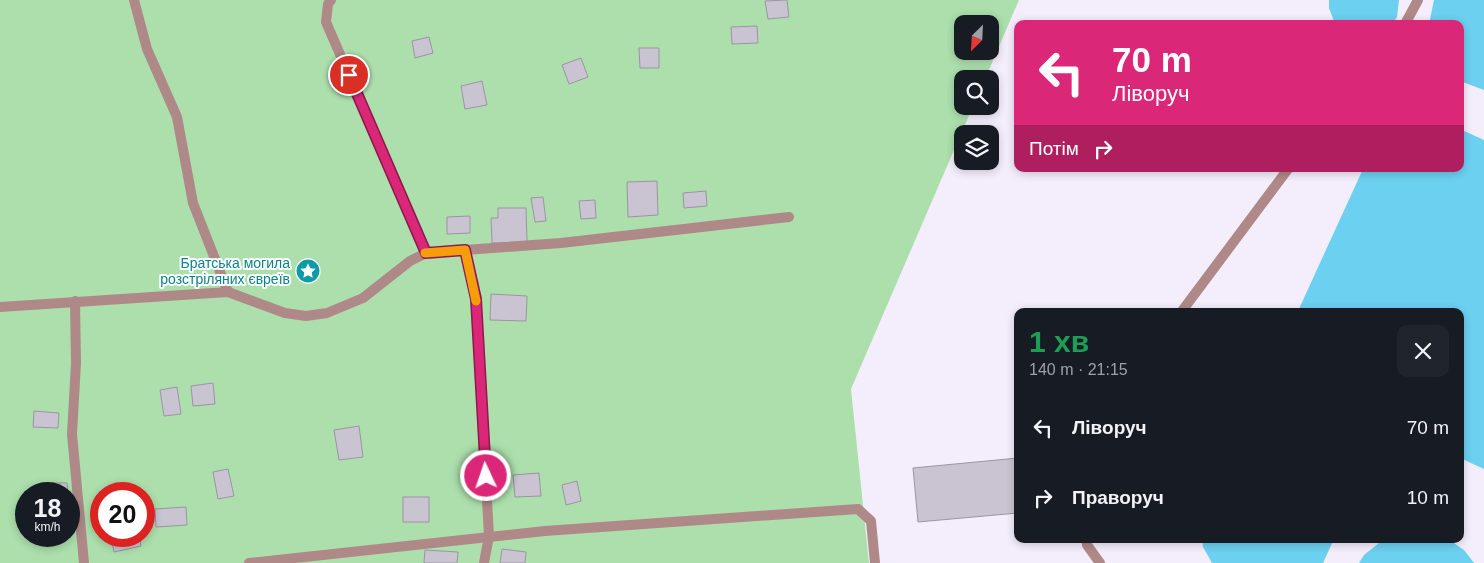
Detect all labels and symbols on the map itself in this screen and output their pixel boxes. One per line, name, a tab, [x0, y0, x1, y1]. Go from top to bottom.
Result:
north arrow	[954, 15, 999, 60]
pin	[328, 54, 370, 96]
place label: Братська могила розстріляних євреїв	[160, 255, 290, 287]
place icon: Братська могила розстріляних євреїв	[295, 258, 321, 284]
position arrow	[459, 449, 511, 501]
speed limit sign: 20	[90, 482, 155, 547]

